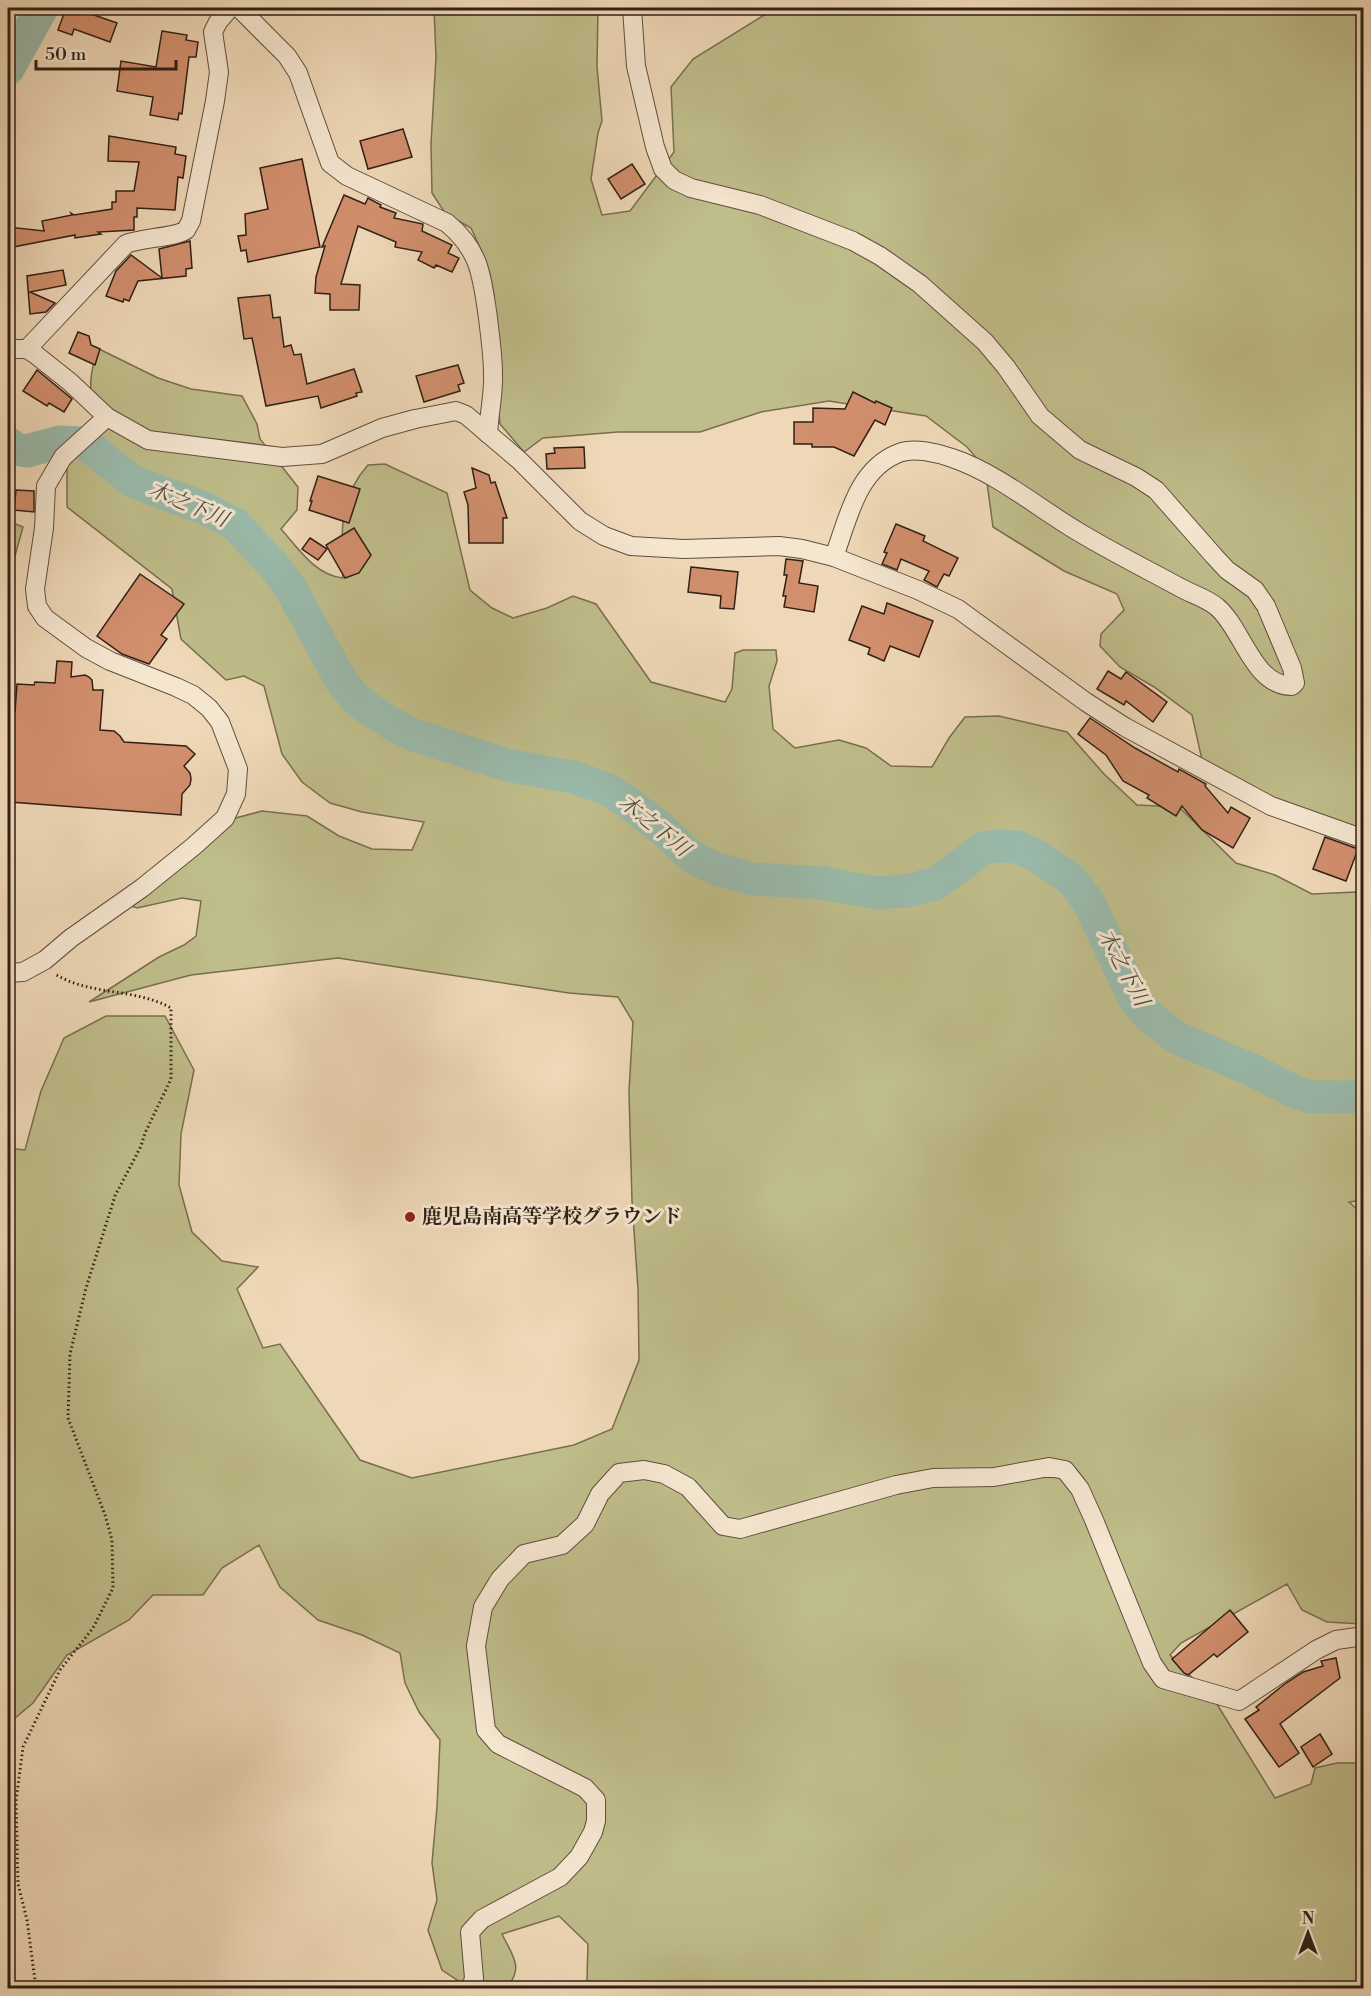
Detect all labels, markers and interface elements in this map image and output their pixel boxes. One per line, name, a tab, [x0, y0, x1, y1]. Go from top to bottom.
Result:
scale bar	[36, 33, 176, 71]
text: 50 m	[45, 43, 87, 66]
water label: 木之下川	[144, 477, 234, 534]
water label: 木之下川	[613, 789, 696, 864]
water label: 木之下川	[1092, 925, 1155, 1013]
place label: 鹿児島南高等学校グラウンド	[422, 1205, 682, 1230]
marker: 鹿児島南高等学校グラウンド	[403, 1210, 417, 1224]
north arrow	[1278, 1903, 1338, 1963]
text: N	[1302, 1909, 1315, 1929]

